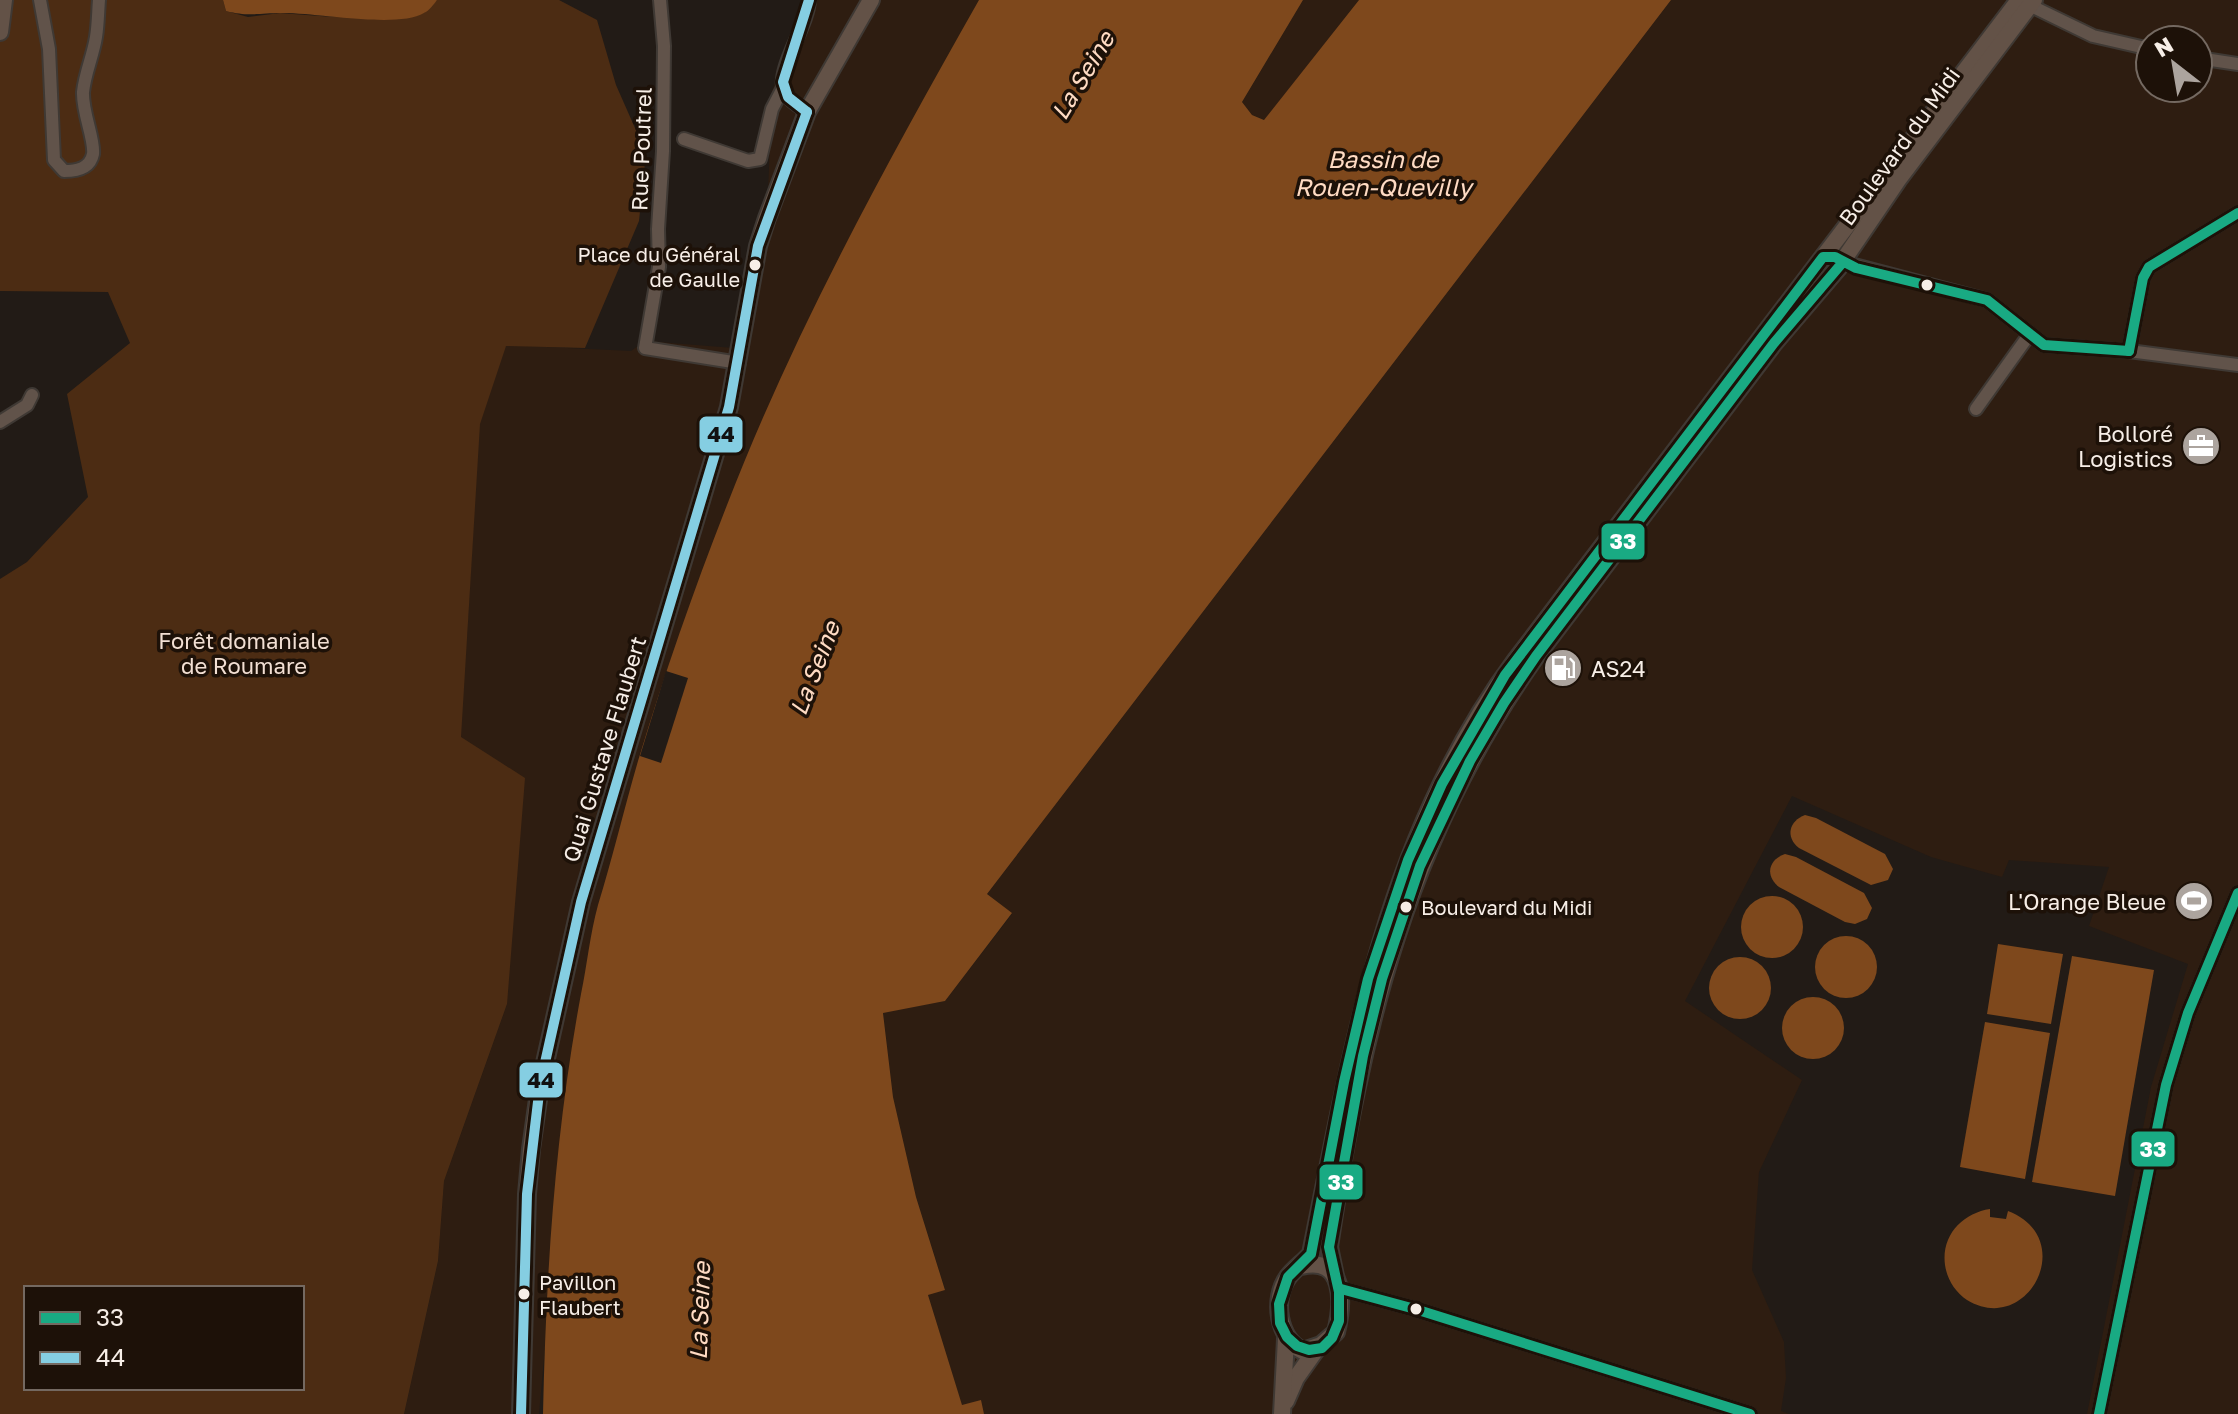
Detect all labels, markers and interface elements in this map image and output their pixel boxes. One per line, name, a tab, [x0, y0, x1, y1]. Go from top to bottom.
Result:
water label: La Seine	[1044, 24, 1121, 124]
north arrow	[2134, 24, 2214, 104]
text: N	[2149, 31, 2178, 62]
street label: Boulevard du Midi	[1833, 62, 1965, 230]
street label: Rue Poutrel	[625, 87, 657, 211]
water label: Bassin de Rouen-Quevilly	[1295, 144, 1475, 202]
place label: Place du Général de Gaulle	[577, 242, 740, 291]
marker: Place du Général de Gaulle	[747, 257, 763, 273]
unlabelled marker	[1919, 277, 1935, 293]
line badge: 44	[698, 415, 744, 454]
text: 44	[707, 420, 735, 447]
place label: Bolloré Logistics	[2078, 420, 2173, 472]
office icon: Bolloré Logistics	[2180, 425, 2222, 467]
line badge: 33	[1600, 522, 1646, 561]
text: 33	[1610, 527, 1636, 554]
water label: La Seine	[783, 615, 846, 719]
park label: Forêt domaniale de Roumare	[158, 627, 330, 679]
street label: Quai Gustave Flaubert	[557, 633, 651, 865]
fuel station icon: AS24	[1542, 647, 1584, 689]
place label: AS24	[1591, 655, 1646, 682]
sports icon: L'Orange Bleue	[2173, 880, 2215, 922]
place label: L'Orange Bleue	[2008, 888, 2166, 915]
place label: Boulevard du Midi	[1421, 895, 1592, 919]
marker: Boulevard du Midi	[1398, 899, 1414, 915]
line badge: 44	[518, 1061, 564, 1099]
text: 44	[527, 1066, 555, 1093]
line badge: 33	[2130, 1130, 2176, 1168]
text: 33	[2140, 1135, 2166, 1162]
line badge: 33	[1318, 1163, 1364, 1201]
text: 33	[1328, 1168, 1354, 1195]
water label: La Seine	[683, 1260, 715, 1360]
place label: Pavillon Flaubert	[539, 1270, 621, 1319]
legend	[24, 1286, 304, 1390]
marker: Pavillon Flaubert	[516, 1286, 532, 1302]
unlabelled marker	[1408, 1301, 1424, 1317]
text: 33	[96, 1302, 124, 1331]
text: 44	[96, 1342, 125, 1371]

